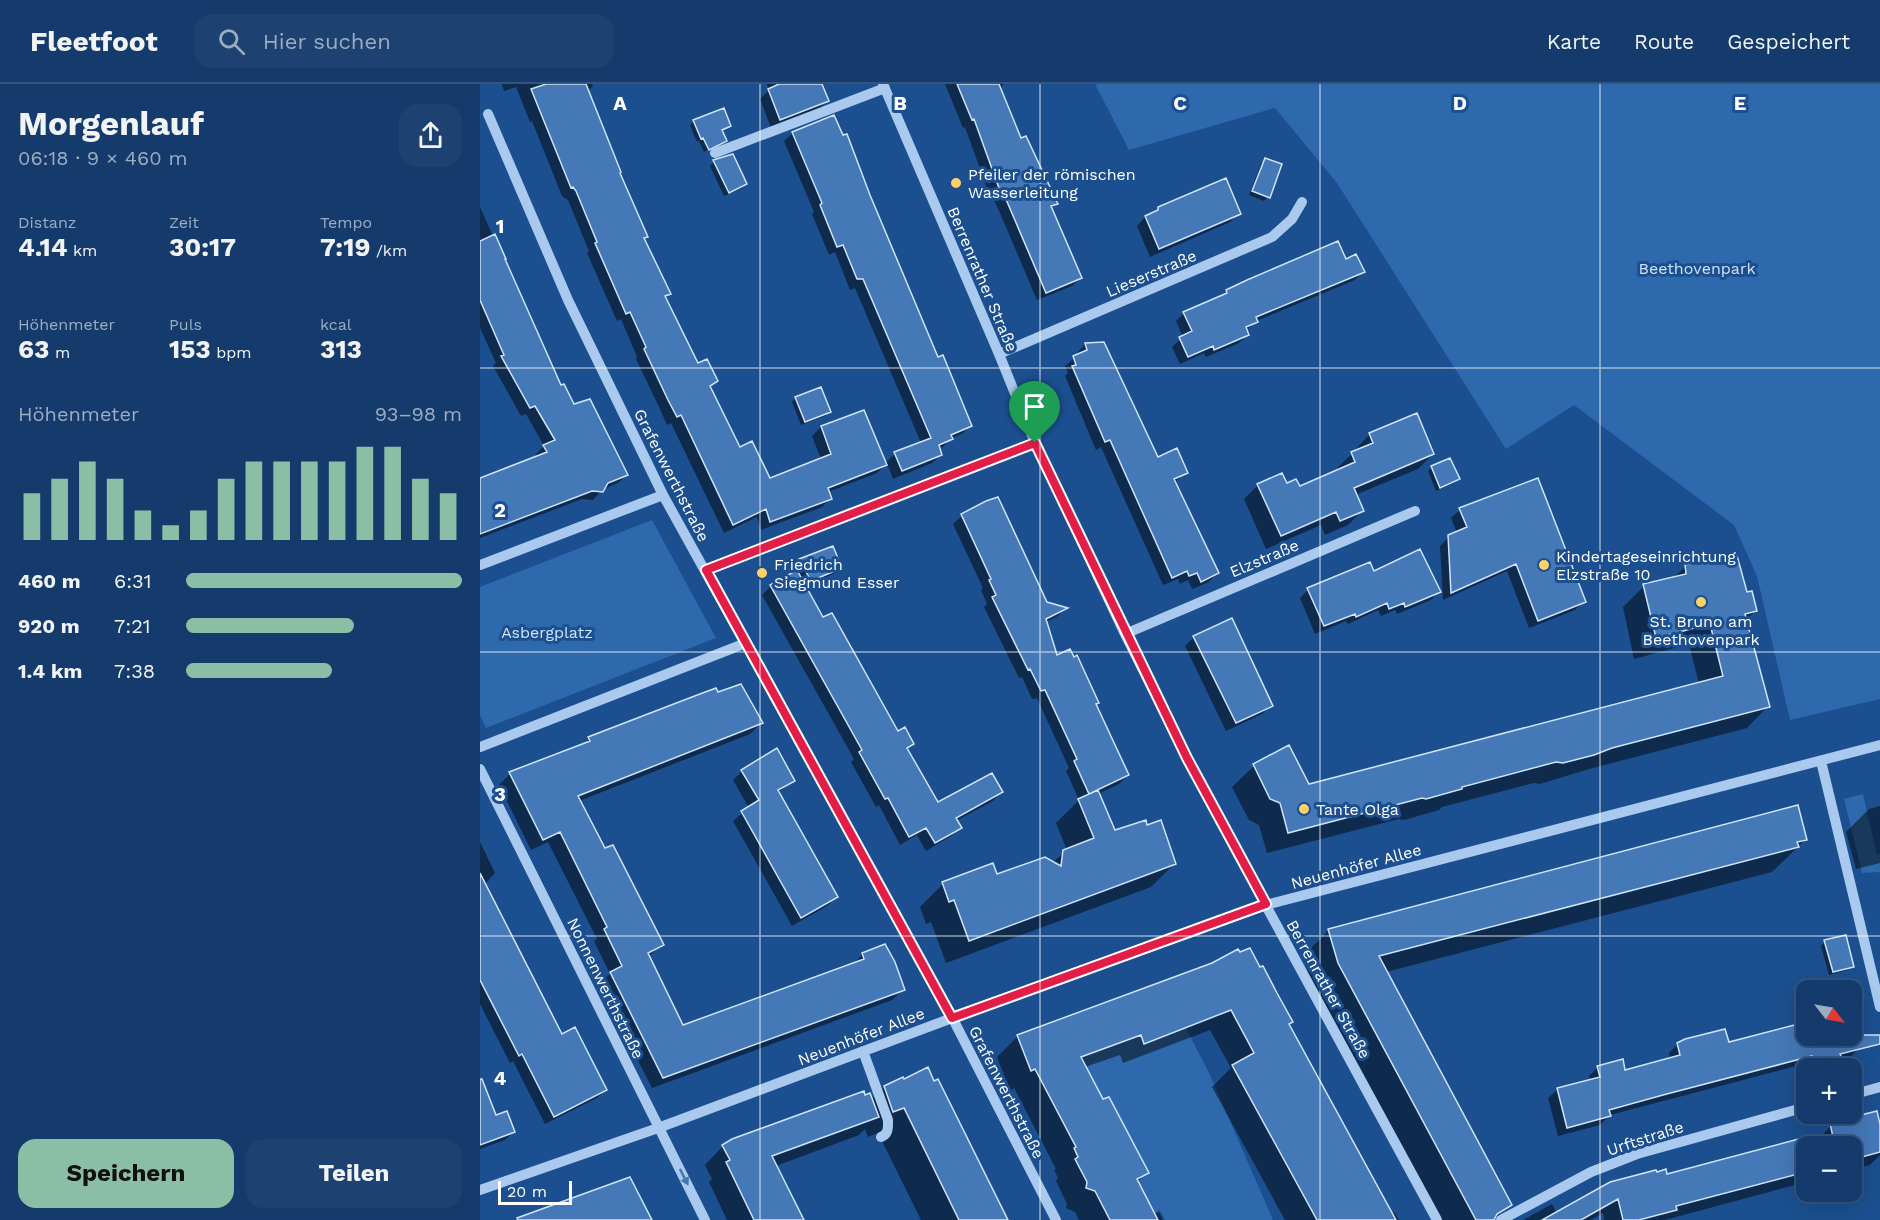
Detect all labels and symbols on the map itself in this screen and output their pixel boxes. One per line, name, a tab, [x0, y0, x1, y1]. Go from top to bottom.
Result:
text: A	[613, 91, 627, 115]
text: B	[893, 91, 907, 115]
text: C	[1173, 91, 1187, 115]
text: D	[1453, 91, 1467, 115]
text: E	[1734, 91, 1746, 115]
place label: Pfeiler der römischen Wasserleitung	[968, 165, 1136, 202]
marker: Pfeiler der römischen Wasserleitung	[949, 176, 963, 190]
street label: Berrenrather Straße	[943, 204, 1022, 354]
text: 1	[496, 214, 504, 238]
street label: Lieserstraße	[1103, 246, 1199, 301]
park label: Beethovenpark	[1638, 259, 1756, 278]
pin	[1009, 381, 1060, 443]
street label: Grafenwerthstraße	[630, 406, 713, 545]
text: 2	[494, 498, 506, 522]
street label: Elzstraße	[1227, 535, 1302, 582]
place label: Kindertageseinrichtung Elzstraße 10	[1556, 547, 1736, 584]
place label: Friedrich Siegmund Esser	[774, 555, 900, 592]
marker: Kindertageseinrichtung Elzstraße 10	[1537, 558, 1551, 572]
marker: Friedrich Siegmund Esser	[755, 566, 769, 580]
marker: St. Bruno am Beethovenpark	[1694, 595, 1708, 609]
place label: St. Bruno am Beethovenpark	[1642, 612, 1760, 649]
park label: Asbergplatz	[501, 623, 593, 642]
text: 3	[494, 782, 506, 806]
place label: Tante Olga	[1316, 800, 1399, 819]
marker: Tante Olga	[1297, 802, 1311, 816]
street label: Neuenhöfer Allee	[1289, 840, 1423, 893]
street label: Nonnenwerthstraße	[563, 915, 648, 1062]
street label: Berrenrather Straße	[1283, 917, 1375, 1062]
north arrow	[1796, 980, 1862, 1046]
street label: Neuenhöfer Allee	[795, 1004, 927, 1069]
street label: Grafenwerthstraße	[965, 1023, 1048, 1162]
text: 4	[494, 1066, 507, 1090]
street label: Urftstraße	[1604, 1117, 1686, 1160]
one-way arrow	[679, 1169, 688, 1186]
scale bar	[498, 1178, 572, 1206]

